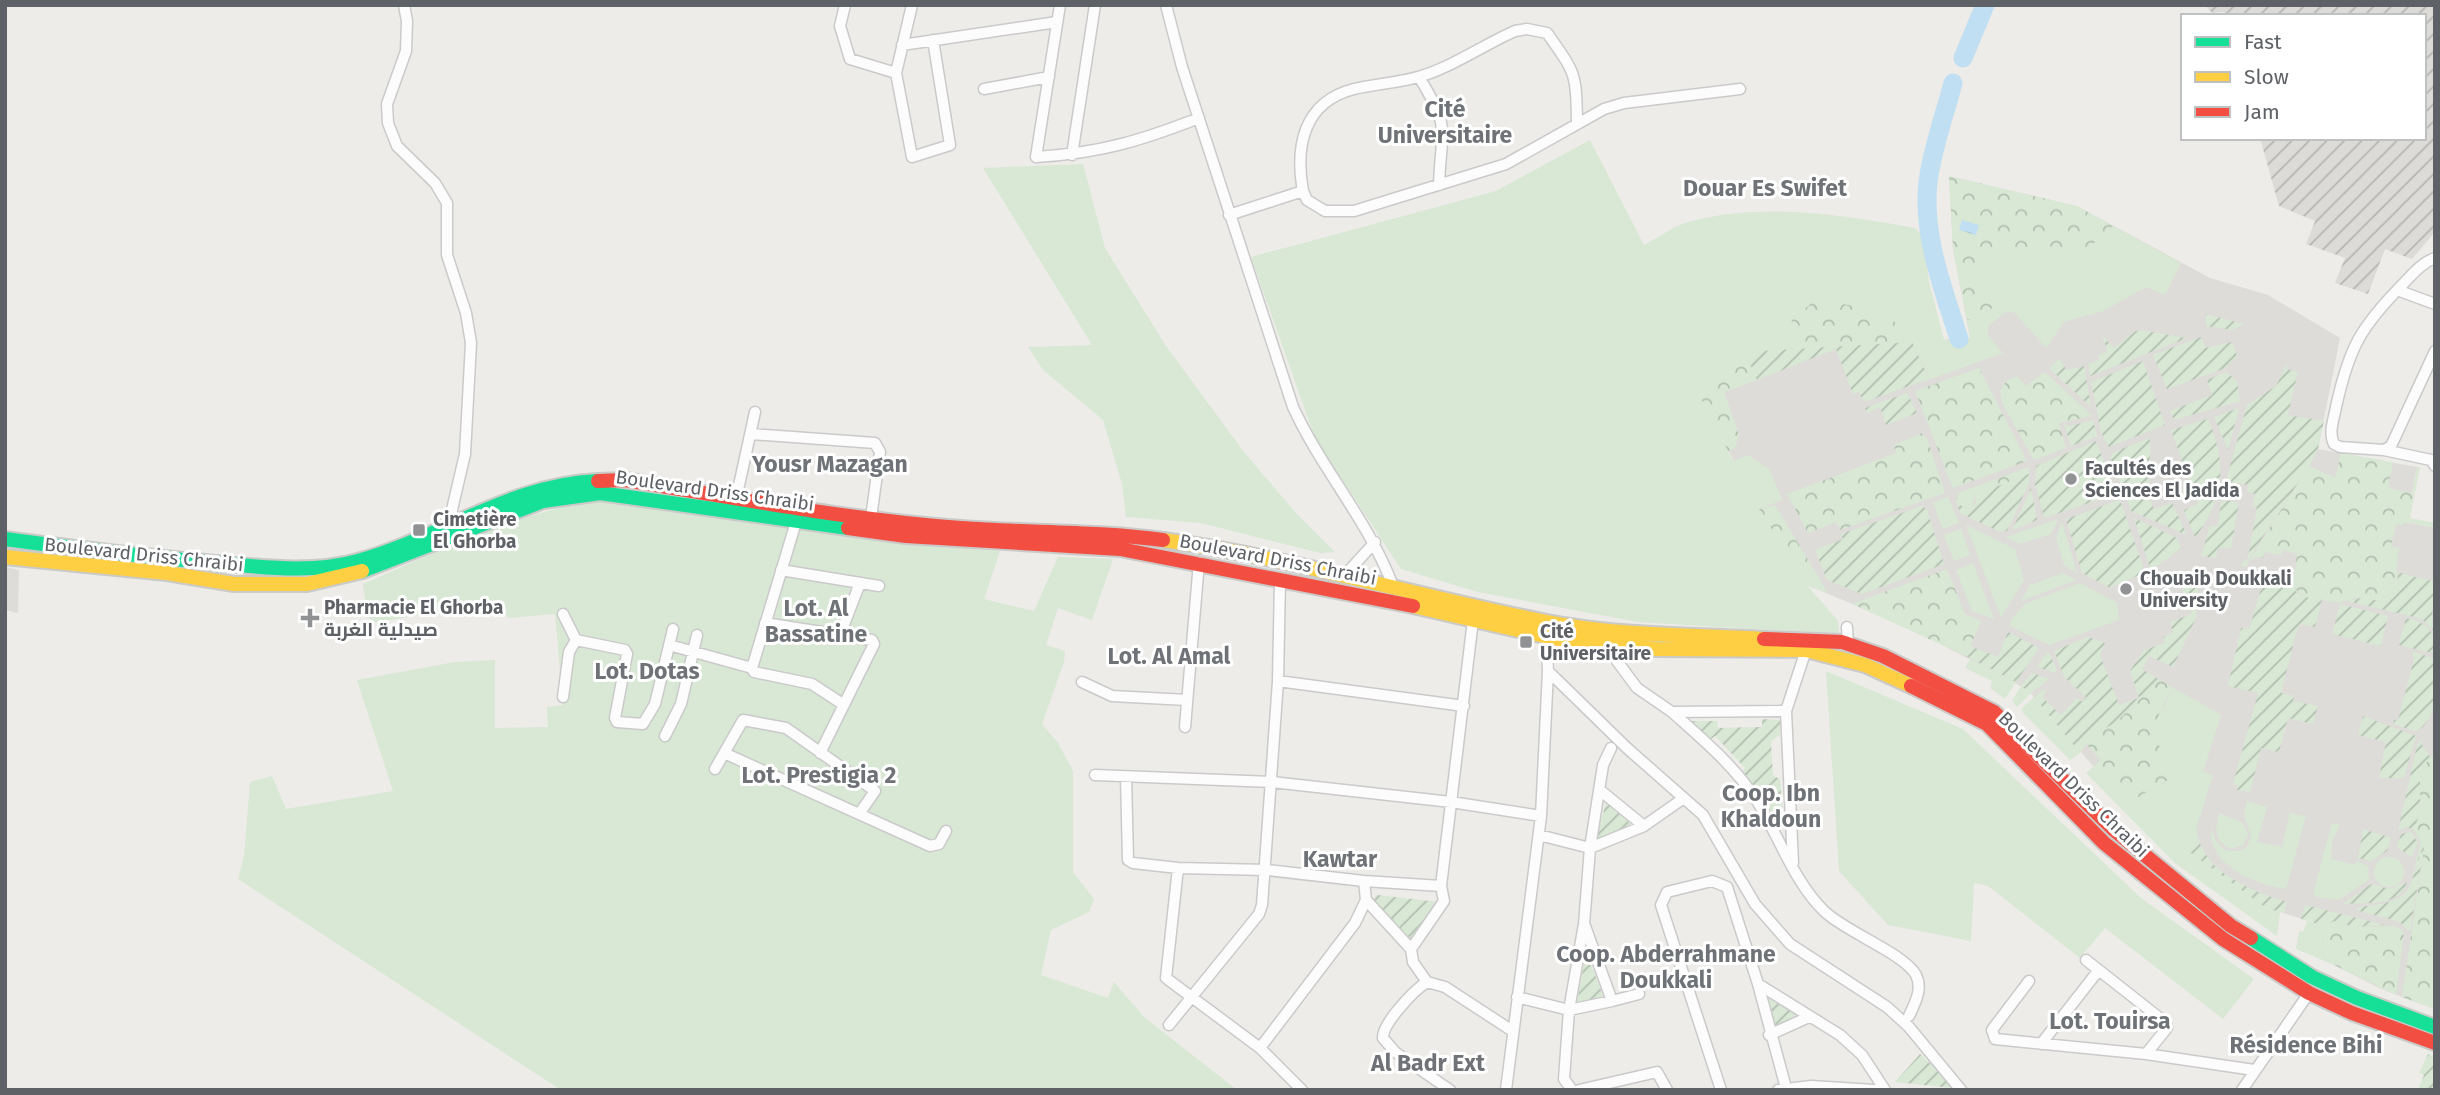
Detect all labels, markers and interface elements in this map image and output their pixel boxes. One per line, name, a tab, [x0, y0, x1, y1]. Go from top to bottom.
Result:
legend	[2181, 14, 2426, 140]
text: Fast	[2244, 29, 2282, 55]
text: Slow	[2244, 64, 2289, 90]
district label: Cité Universitaire	[1378, 95, 1513, 149]
text: Jam	[2244, 99, 2280, 125]
district label: Douar Es Swifet	[1683, 174, 1848, 202]
district label: Yousr Mazagan	[751, 450, 908, 478]
place label: Facultés des Sciences El Jadida	[2085, 457, 2240, 502]
street label: Boulevard Driss Chraibi	[614, 465, 816, 516]
marker: Facultés des Sciences El Jadida	[2063, 471, 2079, 487]
place label: Cimetière El Ghorba	[433, 508, 517, 553]
marker: Cimetière El Ghorba	[411, 522, 427, 538]
street label: Boulevard Driss Chraibi	[1177, 529, 1378, 590]
street label: Boulevard Driss Chraibi	[43, 533, 245, 576]
place label: Chouaib Doukkali University	[2140, 567, 2292, 612]
marker: Chouaib Doukkali University	[2118, 581, 2134, 597]
district label: Lot. Al Bassatine	[765, 594, 867, 648]
place label: Pharmacie El Ghorba صيدلية الغربة	[324, 596, 503, 641]
marker: Pharmacie El Ghorba صيدلية الغربة	[302, 610, 318, 626]
place label: Cité Universitaire	[1540, 620, 1651, 665]
marker: Cité Universitaire	[1518, 634, 1534, 650]
district label: Lot. Al Amal	[1108, 642, 1231, 670]
district label: Lot. Dotas	[594, 657, 700, 685]
street label: Boulevard Driss Chraibi	[1994, 707, 2154, 862]
district label: Lot. Prestigia 2	[742, 761, 897, 789]
district label: Coop. Ibn Khaldoun	[1721, 779, 1821, 833]
district label: Kawtar	[1303, 845, 1378, 873]
district label: Coop. Abderrahmane Doukkali	[1556, 940, 1776, 994]
district label: Lot. Touirsa	[2049, 1007, 2171, 1035]
district label: Résidence Bihi	[2229, 1031, 2383, 1059]
district label: Al Badr Ext	[1370, 1049, 1486, 1077]

